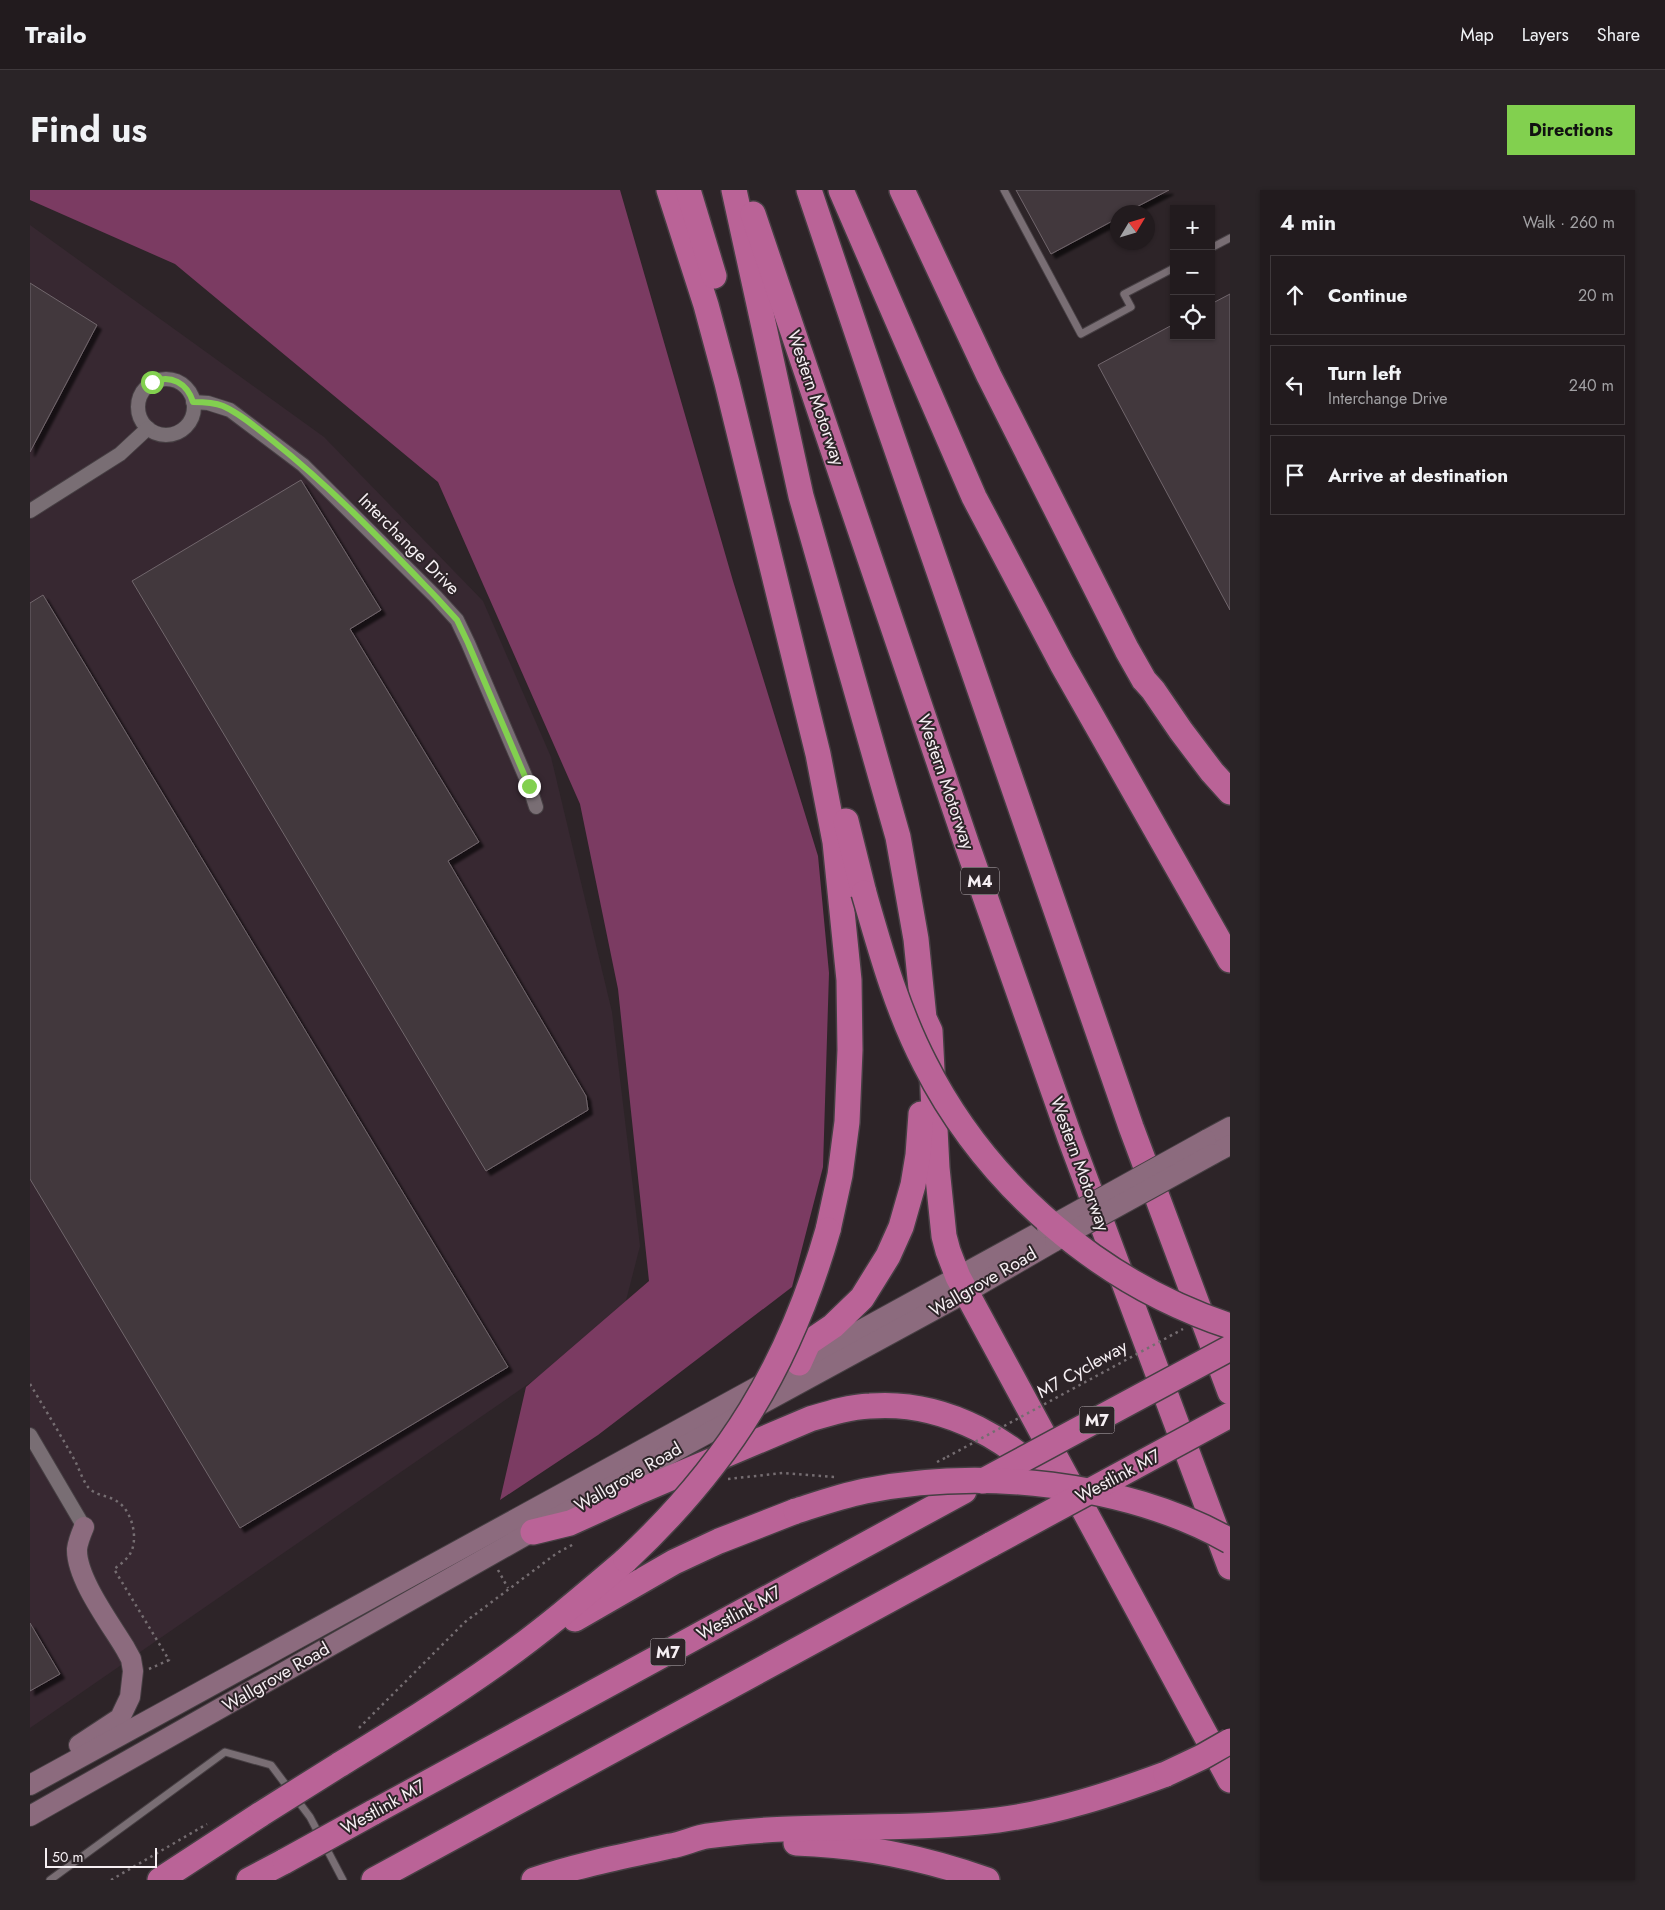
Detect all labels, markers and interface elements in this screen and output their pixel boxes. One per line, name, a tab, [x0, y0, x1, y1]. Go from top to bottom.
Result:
text: Trailo	[25, 17, 87, 52]
text: Map	[1460, 22, 1494, 48]
text: Layers	[1522, 22, 1569, 48]
text: Share	[1597, 22, 1640, 48]
text: Find us	[30, 105, 147, 155]
button: Directions	[1507, 105, 1635, 155]
north arrow	[1110, 205, 1155, 250]
map controls	[1170, 205, 1215, 340]
button: +	[1170, 205, 1215, 250]
text: 4 min	[1280, 208, 1336, 238]
text: Walk · 260 m	[1523, 211, 1615, 234]
button: −	[1170, 250, 1215, 295]
icon: ahead	[1281, 281, 1309, 309]
text: Continue	[1328, 282, 1407, 309]
text: 20 m	[1578, 284, 1614, 307]
button: locate	[1170, 295, 1215, 340]
street label: Western Motorway	[781, 327, 851, 469]
text: Turn left	[1328, 360, 1401, 387]
route start	[141, 371, 164, 394]
icon: left	[1281, 371, 1309, 399]
text: 240 m	[1569, 374, 1614, 397]
text: Interchange Drive	[1328, 387, 1448, 410]
icon: arrive	[1281, 461, 1309, 489]
text: Arrive at destination	[1328, 462, 1508, 489]
street label: Interchange Drive	[352, 487, 466, 601]
street label: Western Motorway	[911, 711, 981, 853]
route end	[518, 775, 541, 798]
road number: M4	[961, 868, 999, 894]
street label: Western Motorway	[1044, 1093, 1116, 1235]
street label: Wallgrove Road	[925, 1241, 1041, 1323]
street label: M7 Cycleway	[1032, 1333, 1132, 1405]
road number: M7	[1080, 1406, 1114, 1434]
street label: Wallgrove Road	[570, 1436, 686, 1518]
street label: Westlink M7	[1071, 1442, 1166, 1509]
street label: Westlink M7	[692, 1579, 786, 1647]
street label: Wallgrove Road	[218, 1636, 334, 1718]
road number: M7	[650, 1638, 686, 1665]
street label: Westlink M7	[336, 1773, 430, 1841]
scale bar	[45, 1845, 158, 1868]
text: 50 m	[52, 1847, 83, 1867]

